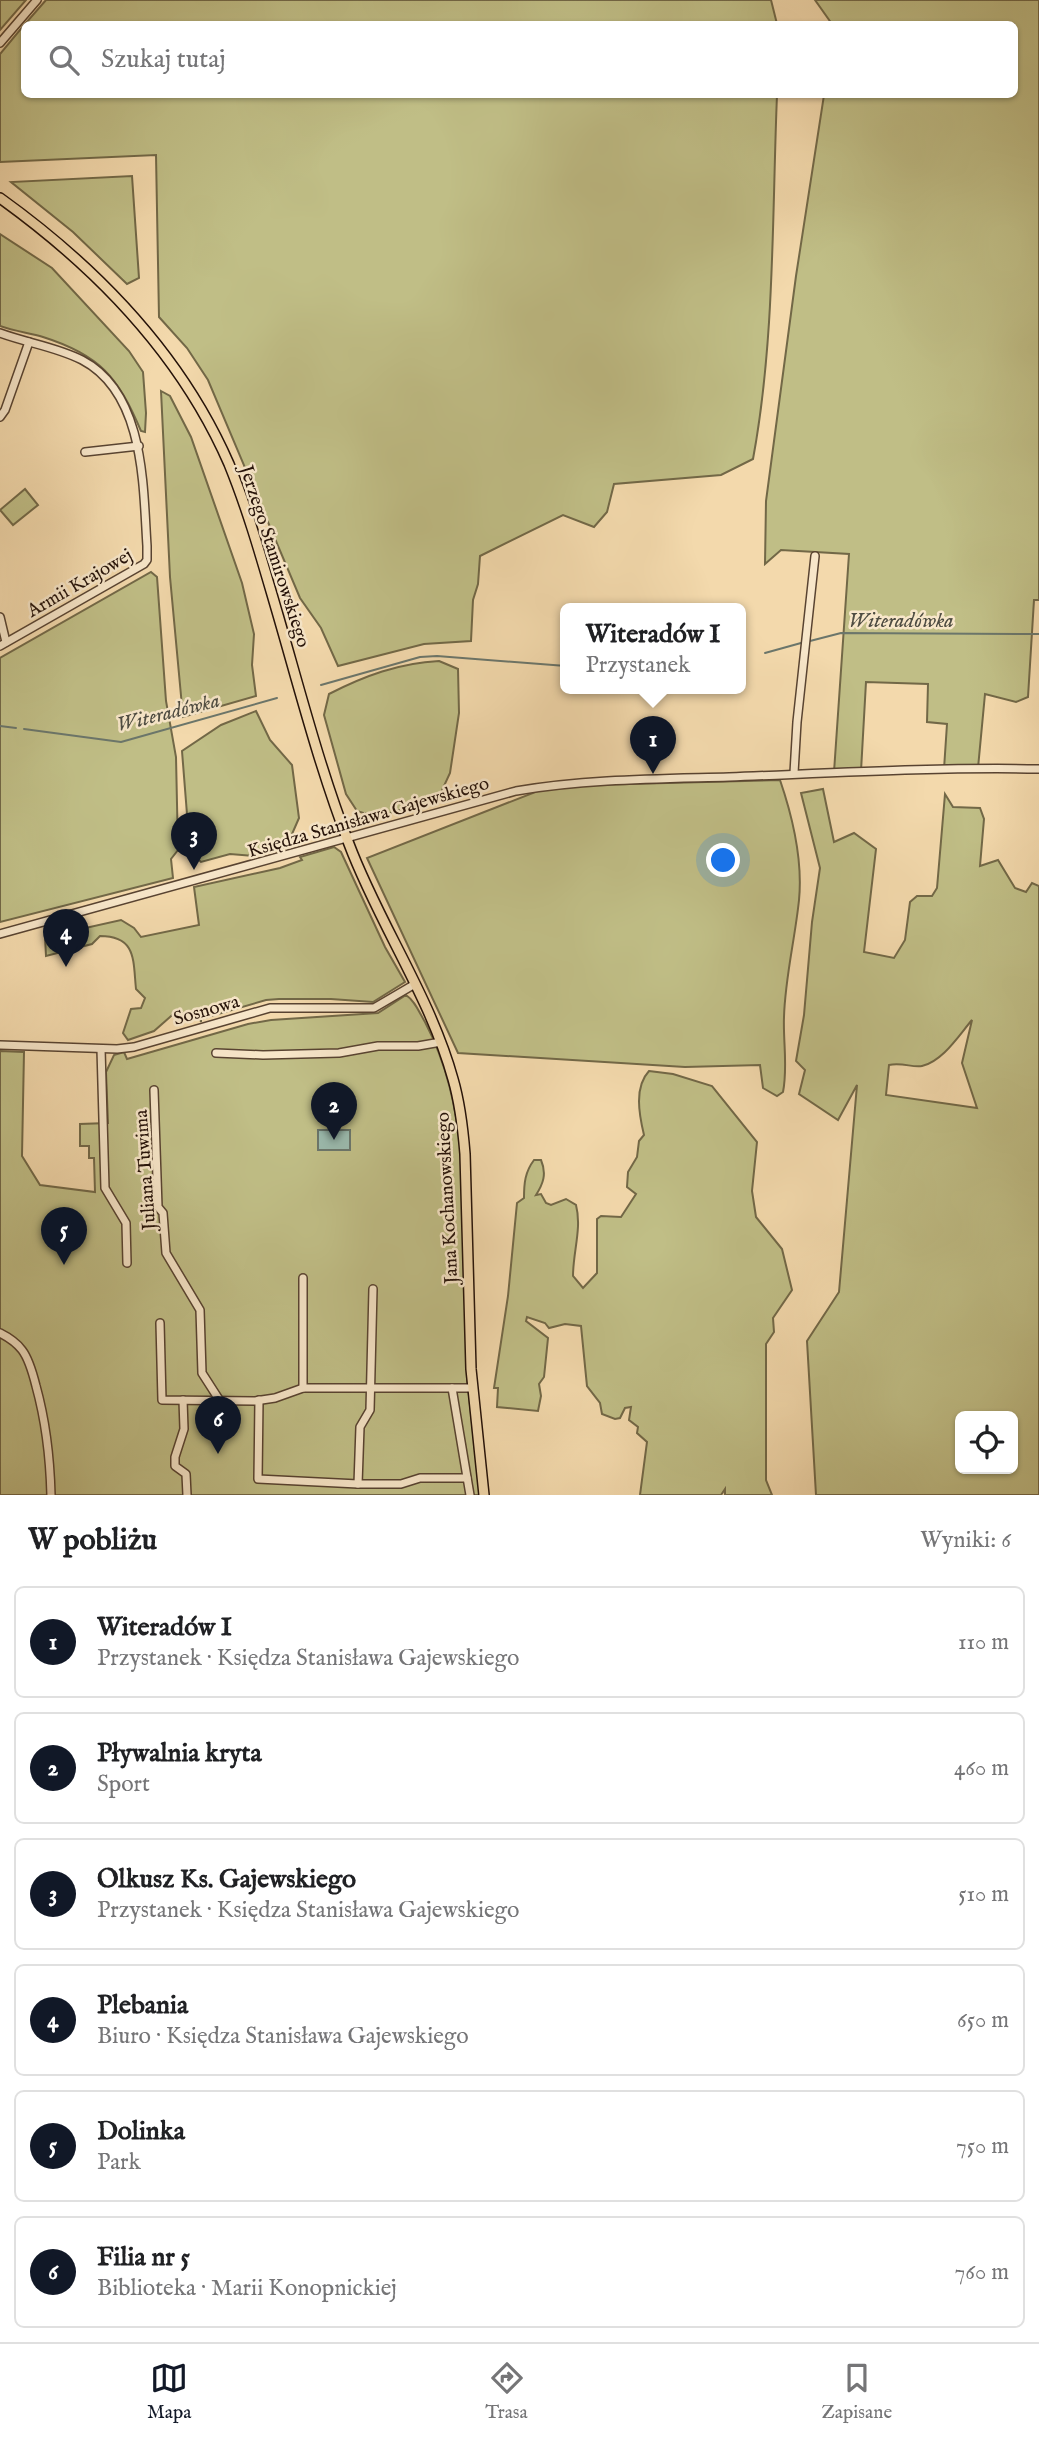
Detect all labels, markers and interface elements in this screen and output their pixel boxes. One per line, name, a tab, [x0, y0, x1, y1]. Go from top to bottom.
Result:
search box	[21, 21, 1018, 98]
icon: search	[45, 41, 83, 79]
text: Szukaj tutaj	[101, 43, 226, 76]
street label: Jerzego Stamirowskiego	[233, 461, 315, 651]
street label: Armii Krajowej	[22, 544, 137, 624]
popup	[560, 603, 746, 694]
water label: Witeradówka	[848, 608, 954, 635]
text: Witeradów I	[586, 618, 720, 651]
text: Przystanek	[586, 651, 690, 680]
water label: Witeradówka	[114, 688, 223, 739]
pin: 1	[630, 716, 676, 774]
street label: Księdza Stanisława Gajewskiego	[245, 772, 492, 864]
pin: 3	[171, 812, 217, 870]
your location	[706, 843, 740, 877]
pin: 4	[43, 909, 89, 967]
street label: Sosnowa	[171, 990, 243, 1032]
pin: 2	[311, 1082, 357, 1140]
street label: Juliana Tuwima	[130, 1108, 162, 1233]
street label: Jana Kochanowskiego	[432, 1111, 465, 1286]
pin: 5	[41, 1207, 87, 1265]
pin: 6	[195, 1396, 241, 1454]
map controls	[955, 1411, 1018, 1474]
button: locate	[955, 1411, 1018, 1474]
text: W pobliżu	[28, 1522, 157, 1560]
text: Wyniki: 6	[920, 1526, 1011, 1555]
text: Witeradów I	[97, 1611, 232, 1644]
text: 1	[49, 1628, 57, 1657]
text: 110 m	[958, 1628, 1009, 1657]
text: Przystanek · Księdza Stanisława Gajewskiego	[97, 1644, 519, 1673]
text: Pływalnia kryta	[97, 1737, 262, 1770]
text: 2	[48, 1754, 58, 1783]
text: 460 m	[954, 1754, 1009, 1783]
text: Sport	[97, 1770, 150, 1799]
text: Olkusz Ks. Gajewskiego	[97, 1863, 356, 1896]
text: 3	[49, 1880, 57, 1909]
text: 510 m	[958, 1880, 1009, 1909]
text: Przystanek · Księdza Stanisława Gajewskiego	[97, 1896, 519, 1925]
text: Plebania	[97, 1989, 188, 2022]
text: 4	[47, 2006, 59, 2035]
text: 650 m	[957, 2006, 1009, 2035]
text: Biuro · Księdza Stanisława Gajewskiego	[97, 2022, 469, 2051]
text: Dolinka	[97, 2115, 185, 2148]
text: 5	[49, 2132, 57, 2161]
text: 750 m	[956, 2132, 1009, 2161]
text: Park	[97, 2148, 141, 2177]
text: Filia nr 5	[97, 2241, 190, 2274]
text: 6	[48, 2258, 58, 2287]
text: 760 m	[954, 2258, 1009, 2287]
text: Biblioteka · Marii Konopnickiej	[97, 2274, 397, 2303]
tab: Mapa	[147, 2359, 191, 2425]
tab: Trasa	[485, 2359, 528, 2425]
tab: Zapisane	[822, 2359, 892, 2425]

